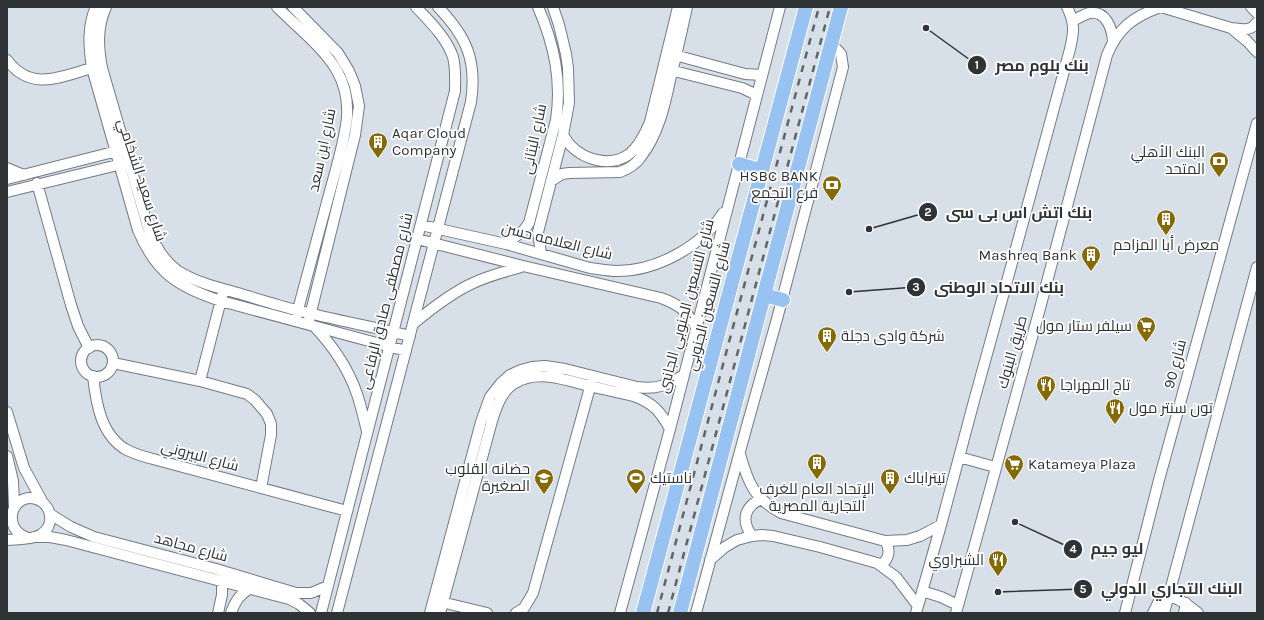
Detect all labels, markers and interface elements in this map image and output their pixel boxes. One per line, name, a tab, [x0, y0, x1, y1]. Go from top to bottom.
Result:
callout: بنك بلوم مصر	[967, 51, 1097, 79]
text: بنك بلوم مصر	[994, 56, 1089, 77]
text: 1	[975, 58, 979, 72]
street label: شارع البتانى	[518, 102, 552, 176]
street label: شارع ابن سعد	[304, 107, 342, 194]
street label: شارع سعيد الشخامي	[111, 116, 170, 245]
place label: Aqar Cloud Company	[392, 124, 466, 159]
building icon: Aqar Cloud Company	[367, 131, 389, 159]
place label: البنك الأهلي المتحد	[1131, 143, 1205, 178]
bank icon: البنك الأهلي المتحد	[1208, 150, 1230, 178]
place label: HSBC BANK فرع التجمع	[740, 167, 818, 204]
bank icon: HSBC BANK فرع التجمع	[821, 174, 843, 202]
callout: بنك اتش اس بى سى	[918, 198, 1100, 226]
text: بنك اتش اس بى سى	[946, 203, 1092, 222]
text: 2	[924, 205, 932, 219]
building icon: معرض أبا المزاحم	[1155, 208, 1177, 236]
street label: شارع مصطفى صادق الرفاعى	[355, 211, 419, 392]
street label: شارع التسعين الجنوبي الجانبى	[654, 217, 718, 395]
street label: شارع العلامه حسن	[499, 219, 614, 265]
place label: معرض أبا المزاحم	[1113, 235, 1219, 255]
street label: شارع التسعين الجنوبي	[682, 239, 734, 373]
building icon: Mashreq Bank	[1080, 244, 1102, 272]
place label: Mashreq Bank	[979, 246, 1077, 264]
callout: بنك الاتحاد الوطنى	[906, 273, 1072, 301]
text: بنك الاتحاد الوطنى	[934, 278, 1064, 297]
text: 3	[912, 280, 920, 294]
street label: طريق البنوك	[993, 313, 1032, 391]
supermarket icon: سيلفر ستار مول	[1135, 315, 1157, 343]
place label: سيلفر ستار مول	[1036, 317, 1132, 335]
building icon: شركة وادى دجلة	[816, 325, 838, 353]
place label: شركة وادى دجلة	[841, 327, 945, 346]
street label: شارع 90	[1160, 337, 1192, 391]
restaurant icon: تاج المهراجا	[1035, 374, 1057, 402]
place label: تاج المهراجا	[1060, 376, 1130, 396]
restaurant icon: تون سنتر مول	[1104, 397, 1126, 425]
place label: تون سنتر مول	[1129, 399, 1213, 418]
street label: شارع البيروني	[158, 437, 241, 478]
building icon: الإتحاد العام للغرف التجارية المصرية	[806, 452, 828, 480]
supermarket icon: Katameya Plaza	[1003, 453, 1025, 481]
place label: Katameya Plaza	[1028, 455, 1136, 473]
place label: حضانه القلوب الصغيرة	[445, 460, 530, 495]
school or university icon: حضانه القلوب الصغيرة	[533, 467, 555, 495]
sports icon: ناستيك	[625, 467, 647, 495]
building icon: تيتراباك	[879, 467, 901, 495]
place label: ناستيك	[650, 469, 692, 487]
place label: تيتراباك	[904, 469, 946, 487]
place label: الإتحاد العام للغرف التجارية المصرية	[759, 480, 875, 515]
street label: شارع مجاهد	[152, 529, 230, 567]
callout: ليو جيم	[1063, 535, 1152, 563]
text: ليو جيم	[1091, 539, 1143, 560]
text: 4	[1069, 542, 1077, 556]
restaurant icon: الشبراوي	[987, 549, 1009, 577]
place label: الشبراوي	[928, 551, 984, 572]
callout: البنك التجاري الدولي	[1073, 575, 1250, 603]
text: البنك التجاري الدولي	[1101, 579, 1243, 601]
text: 5	[1080, 582, 1087, 596]

